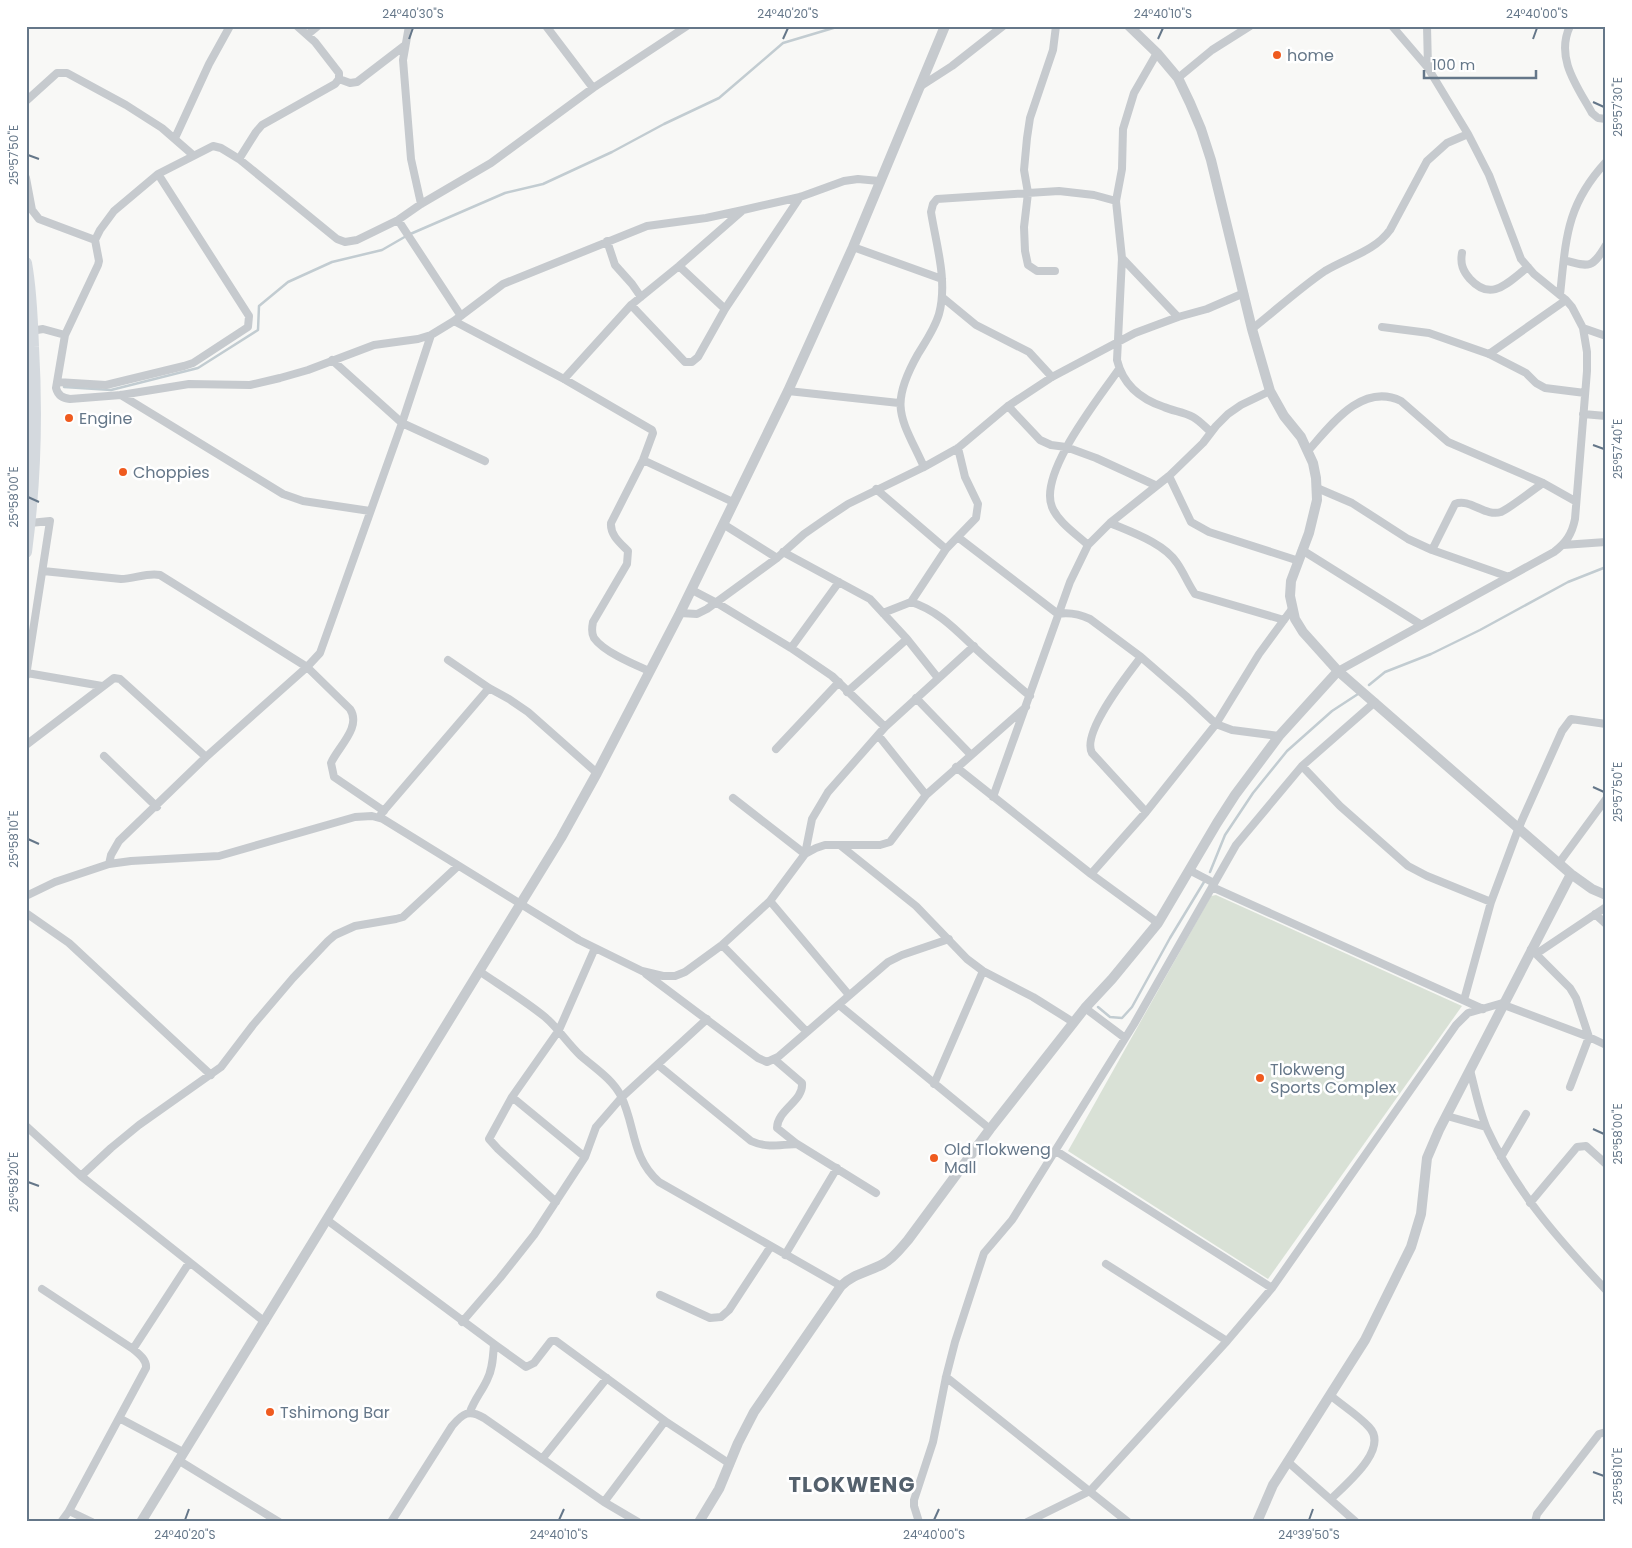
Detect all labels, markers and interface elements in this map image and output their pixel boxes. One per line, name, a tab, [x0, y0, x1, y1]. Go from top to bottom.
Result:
text: 24°40'30"S	[382, 5, 444, 22]
text: 24°40'20"S	[757, 5, 819, 22]
text: 24°40'10"S	[1134, 5, 1192, 22]
text: 24°40'00"S	[1506, 5, 1568, 22]
place label: home	[1287, 44, 1334, 67]
scale bar	[1424, 48, 1537, 80]
marker: home	[1271, 49, 1283, 61]
text: 100 m	[1432, 54, 1475, 75]
text: 25°57'30"E	[1609, 77, 1626, 137]
text: 25°57'50"E	[5, 125, 22, 185]
place label: Engine	[79, 407, 132, 430]
marker: Engine	[63, 412, 75, 424]
text: 25°57'40"E	[1609, 419, 1626, 479]
place label: Choppies	[133, 461, 210, 484]
text: 25°58'00"E	[5, 466, 22, 528]
marker: Choppies	[117, 466, 129, 478]
text: 25°57'50"E	[1609, 762, 1626, 822]
text: 25°58'10"E	[5, 810, 22, 868]
place label: Tlokweng Sports Complex	[1270, 1058, 1397, 1099]
marker: Tlokweng Sports Complex	[1254, 1072, 1266, 1084]
text: 25°58'00"E	[1609, 1103, 1626, 1165]
place label: Old Tlokweng Mall	[944, 1138, 1051, 1179]
text: 25°58'20"E	[5, 1152, 22, 1212]
marker: Old Tlokweng Mall	[928, 1152, 940, 1164]
place label: Tshimong Bar	[280, 1401, 390, 1424]
marker: Tshimong Bar	[264, 1406, 276, 1418]
text: 25°58'10"E	[1609, 1447, 1626, 1505]
district label: TLOKWENG	[789, 1470, 915, 1499]
text: 24°40'20"S	[154, 1526, 216, 1543]
text: 24°40'10"S	[530, 1526, 588, 1543]
text: 24°40'00"S	[903, 1526, 965, 1543]
text: 24°39'50"S	[1278, 1526, 1340, 1543]

